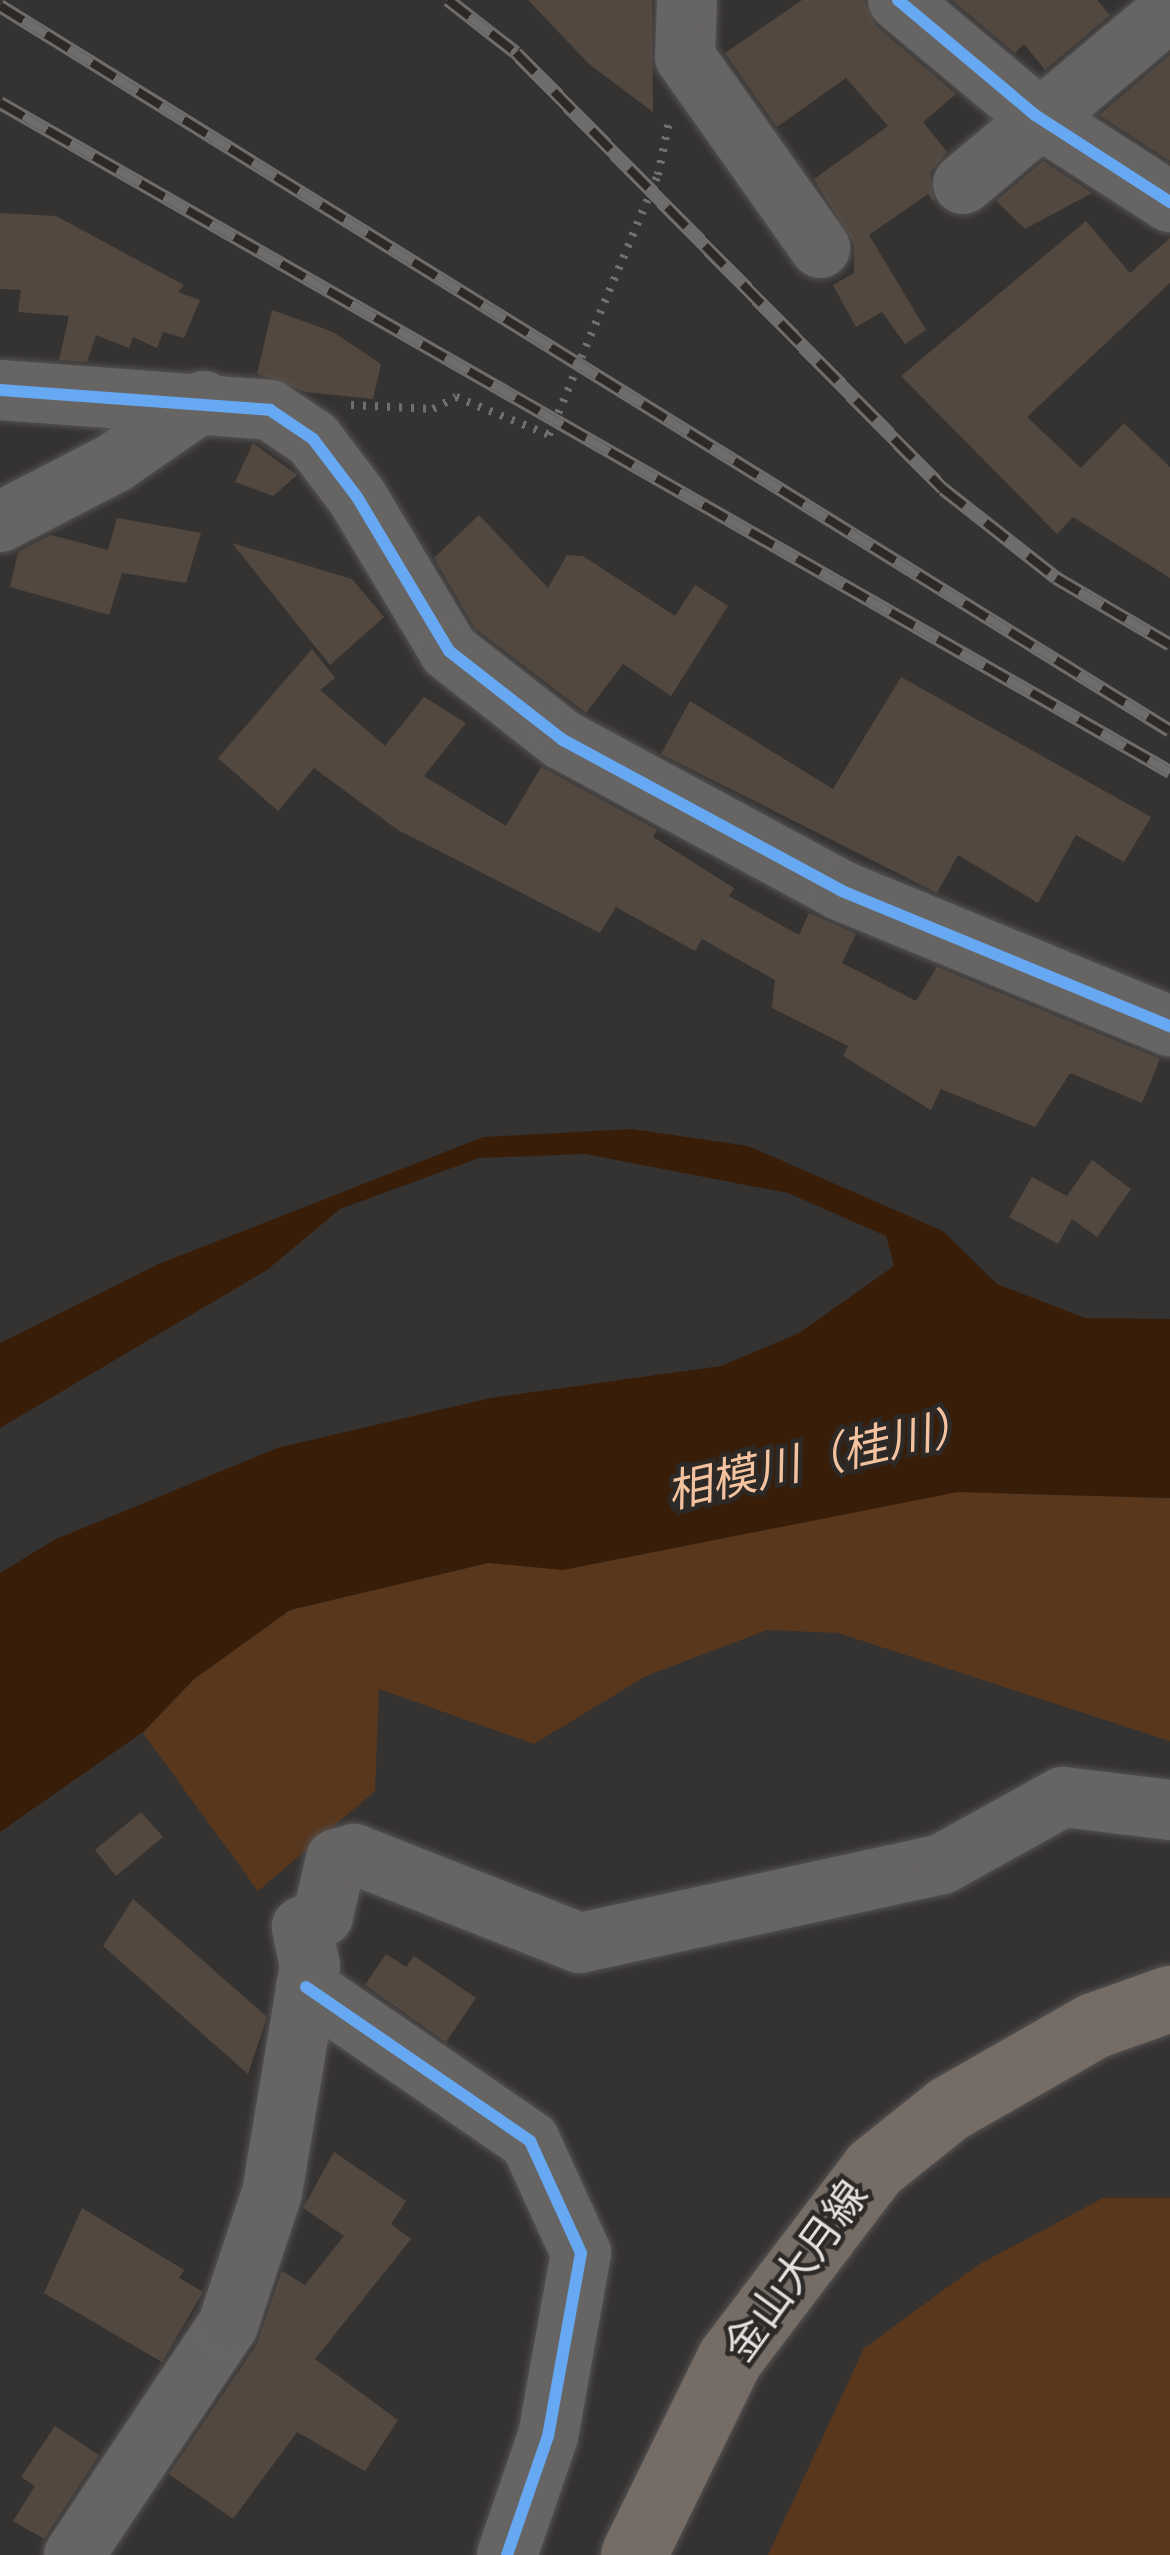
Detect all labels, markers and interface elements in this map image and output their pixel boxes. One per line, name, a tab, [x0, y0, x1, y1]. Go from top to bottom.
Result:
water label: 相模川（桂川）	[661, 1397, 981, 1521]
street label: 金山大月線	[715, 2172, 879, 2372]

